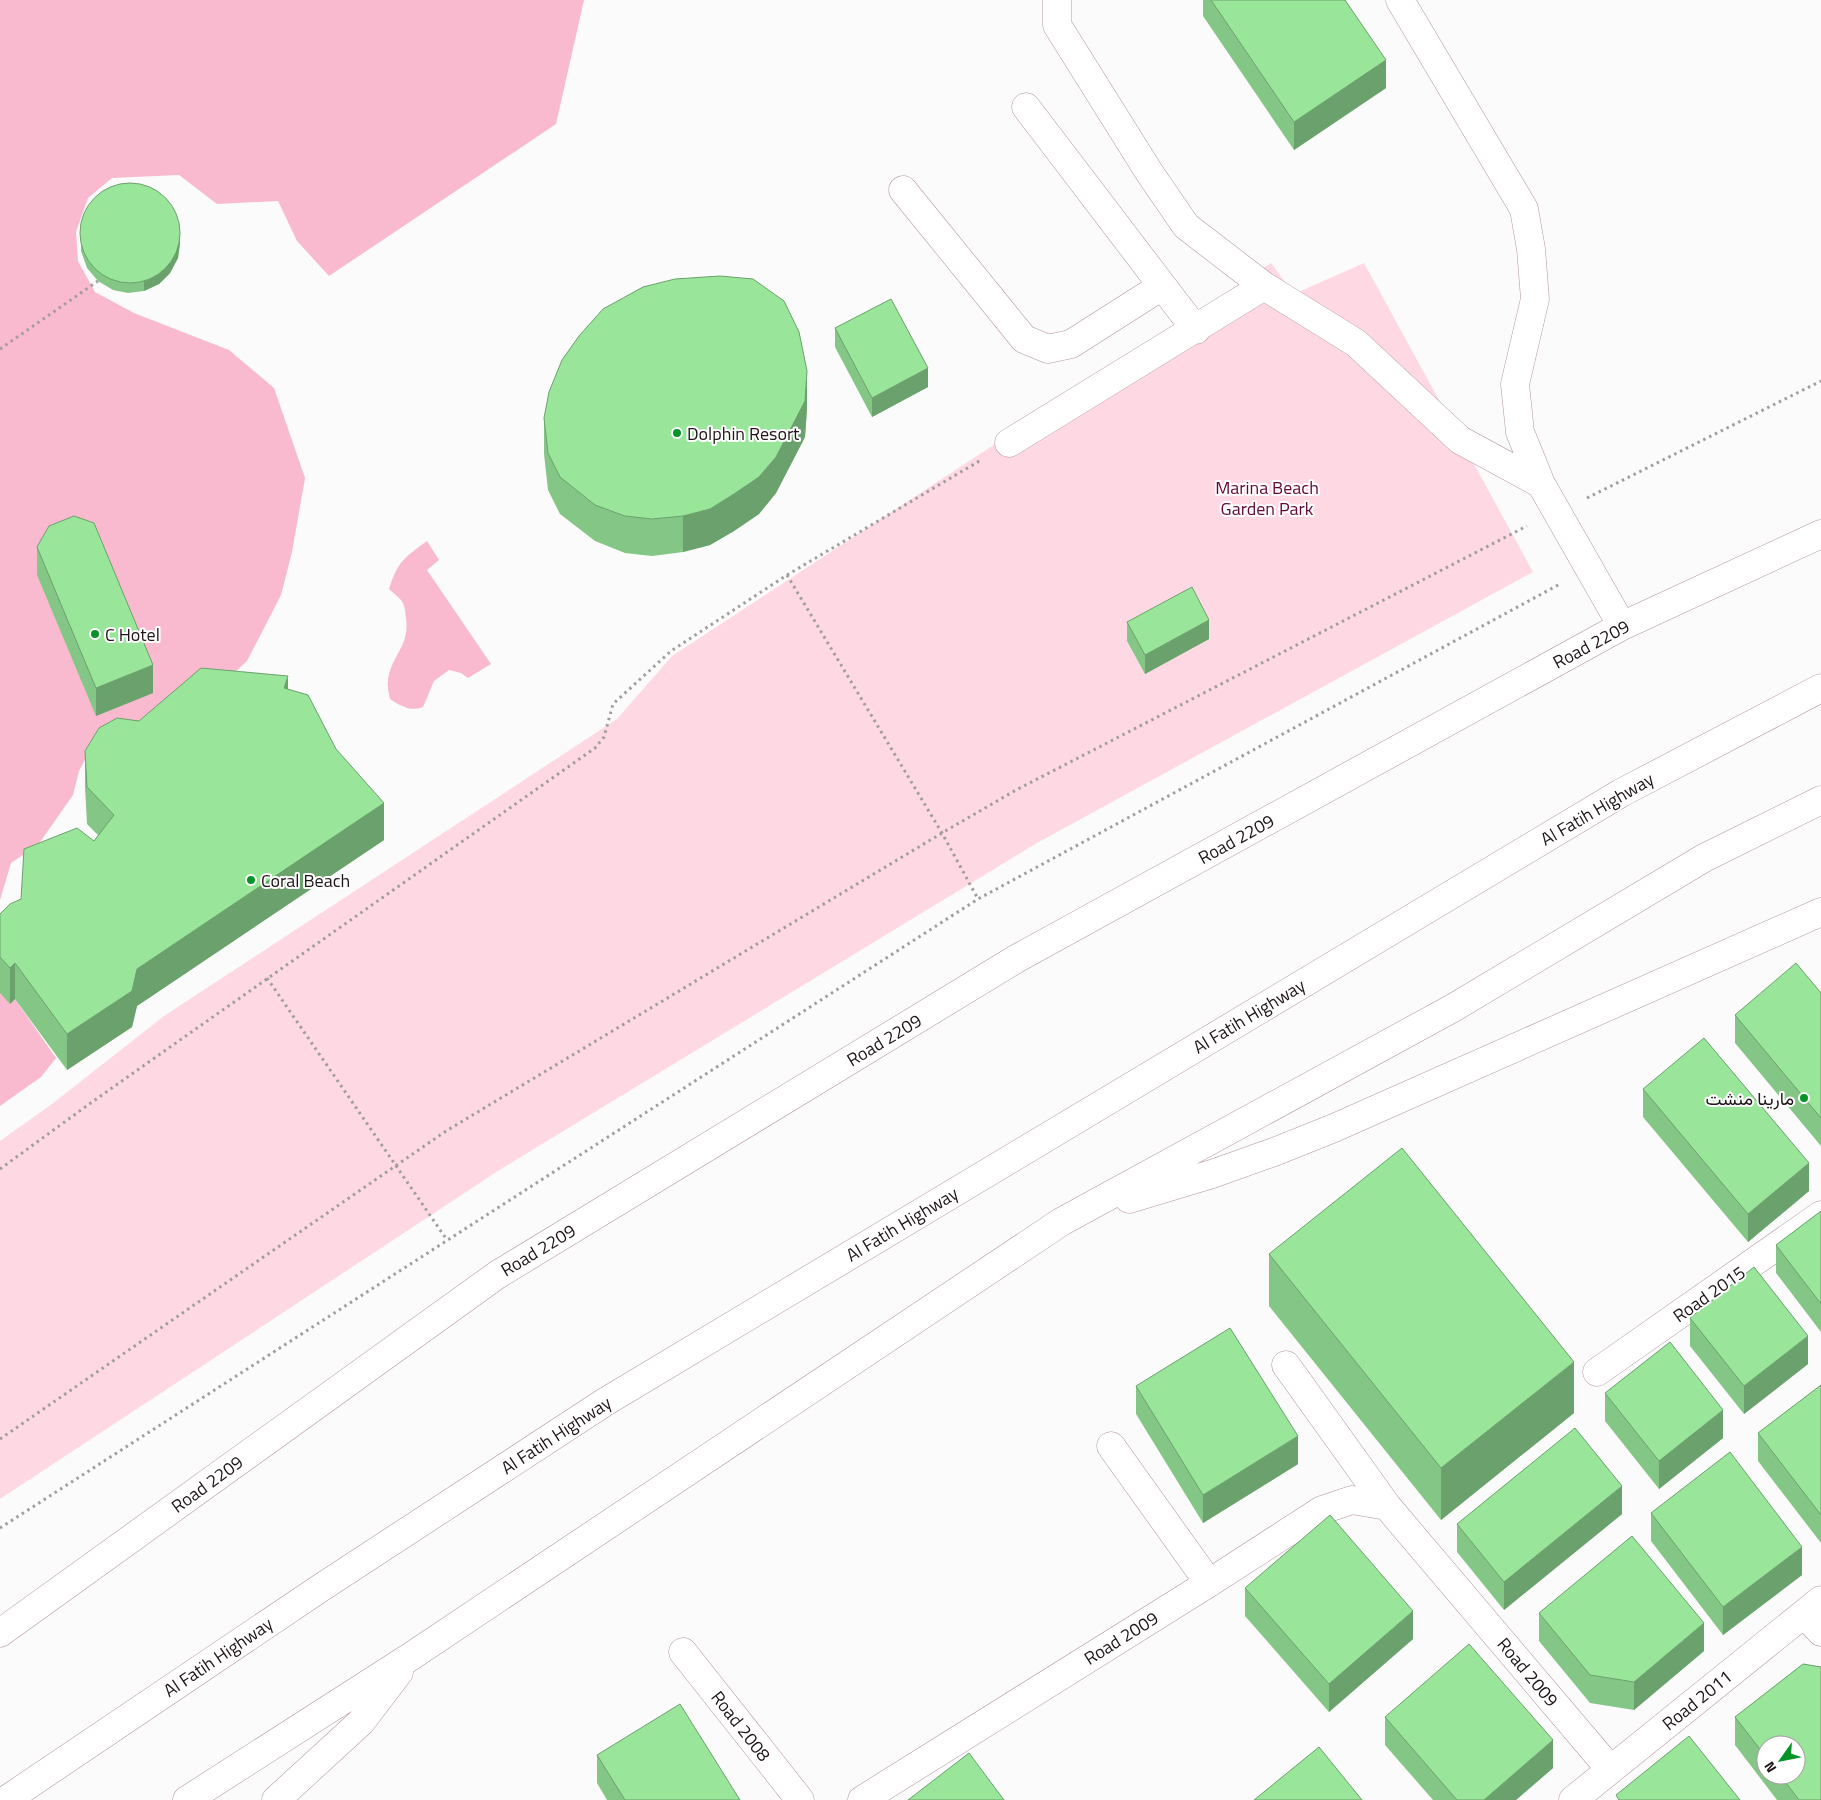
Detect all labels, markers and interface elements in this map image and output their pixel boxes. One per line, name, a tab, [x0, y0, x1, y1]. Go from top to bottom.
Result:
place label: Dolphin Resort	[687, 420, 800, 447]
marker: Dolphin Resort	[671, 427, 683, 439]
park label: Marina Beach Garden Park	[1215, 474, 1319, 522]
street label: Road 2209	[1548, 613, 1634, 675]
place label: C Hotel	[105, 621, 160, 648]
marker: C Hotel	[89, 628, 101, 640]
street label: Al Fatih Highway	[1535, 765, 1659, 852]
street label: Road 2209	[1193, 807, 1279, 871]
place label: Coral Beach	[261, 867, 350, 894]
marker: Coral Beach	[245, 874, 257, 886]
street label: Al Fatih Highway	[1188, 972, 1311, 1060]
street label: Road 2209	[841, 1007, 927, 1073]
place label: مارينا منشت	[1706, 1085, 1794, 1112]
marker: مارينا منشت	[1798, 1092, 1810, 1104]
street label: Al Fatih Highway	[841, 1180, 964, 1268]
street label: Road 2209	[495, 1217, 581, 1283]
street label: Road 2015	[1667, 1259, 1751, 1329]
street label: Al Fatih Highway	[495, 1389, 617, 1481]
street label: Road 2209	[165, 1449, 249, 1519]
street label: Road 2009	[1079, 1604, 1163, 1672]
street label: Al Fatih Highway	[158, 1610, 278, 1704]
street label: Road 2009	[1491, 1631, 1565, 1713]
street label: Road 2011	[1656, 1663, 1738, 1737]
street label: Road 2008	[705, 1685, 777, 1767]
north arrow	[1756, 1735, 1806, 1785]
text: N	[1758, 1758, 1781, 1777]

